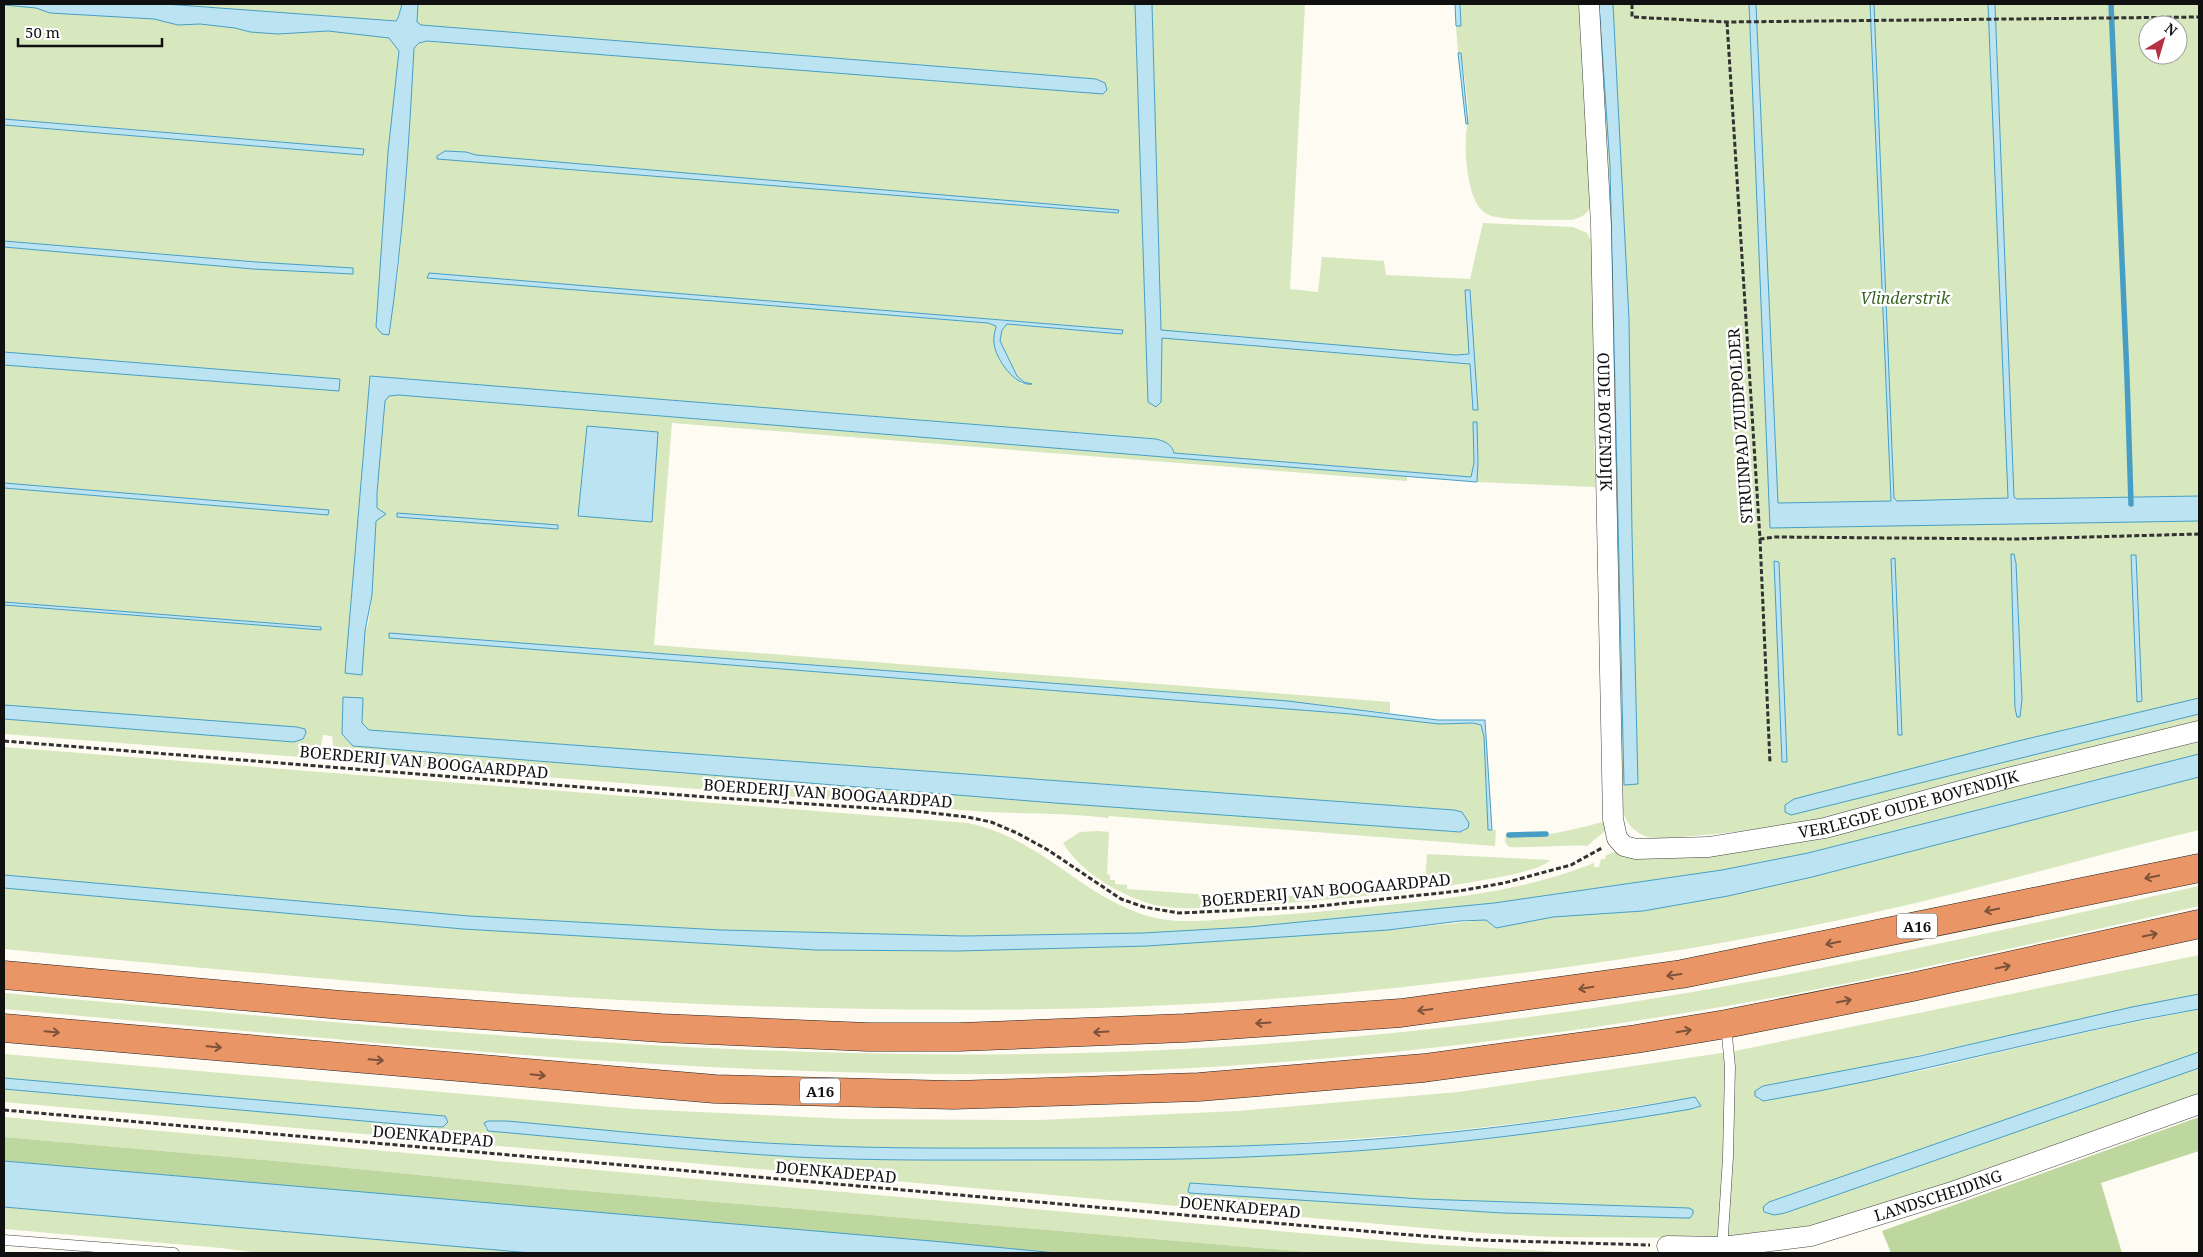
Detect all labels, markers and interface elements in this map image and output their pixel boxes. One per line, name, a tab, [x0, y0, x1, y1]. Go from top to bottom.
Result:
scale bar	[18, 15, 161, 47]
north arrow	[2138, 15, 2188, 65]
text: N	[2161, 18, 2182, 40]
text: 50 m	[25, 22, 60, 42]
park label: Vlinderstrik	[1860, 287, 1951, 309]
street label: STRUINPAD ZUIDPOLDER	[1722, 327, 1758, 525]
street label: OUDE BOVENDIJK	[1593, 352, 1617, 492]
street label: BOERDERIJ VAN BOOGAARDPAD	[299, 740, 549, 784]
street label: VERLEGDE OUDE BOVENDIJK	[1797, 765, 2021, 843]
street label: BOERDERIJ VAN BOOGAARDPAD	[703, 773, 953, 813]
street label: BOERDERIJ VAN BOOGAARDPAD	[1201, 868, 1451, 912]
one-way arrow	[2144, 873, 2160, 883]
one-way arrow	[1985, 906, 2001, 916]
road number: A16	[1897, 914, 1937, 938]
one-way arrow	[2141, 930, 2157, 939]
one-way arrow	[1826, 939, 1842, 948]
one-way arrow	[1995, 962, 2011, 971]
one-way arrow	[1666, 970, 1682, 980]
one-way arrow	[1578, 983, 1594, 993]
one-way arrow	[1836, 995, 1852, 1005]
one-way arrow	[1417, 1005, 1433, 1015]
one-way arrow	[1255, 1018, 1271, 1027]
one-way arrow	[1676, 1025, 1692, 1035]
one-way arrow	[1093, 1027, 1110, 1037]
one-way arrow	[44, 1028, 60, 1037]
one-way arrow	[206, 1042, 222, 1051]
one-way arrow	[368, 1056, 384, 1065]
one-way arrow	[530, 1070, 546, 1079]
road number: A16	[800, 1078, 840, 1104]
street label: DOENKADEPAD	[371, 1120, 495, 1152]
street label: DOENKADEPAD	[774, 1156, 898, 1188]
street label: LANDSCHEIDING	[1871, 1164, 2006, 1227]
street label: DOENKADEPAD	[1178, 1191, 1302, 1223]

